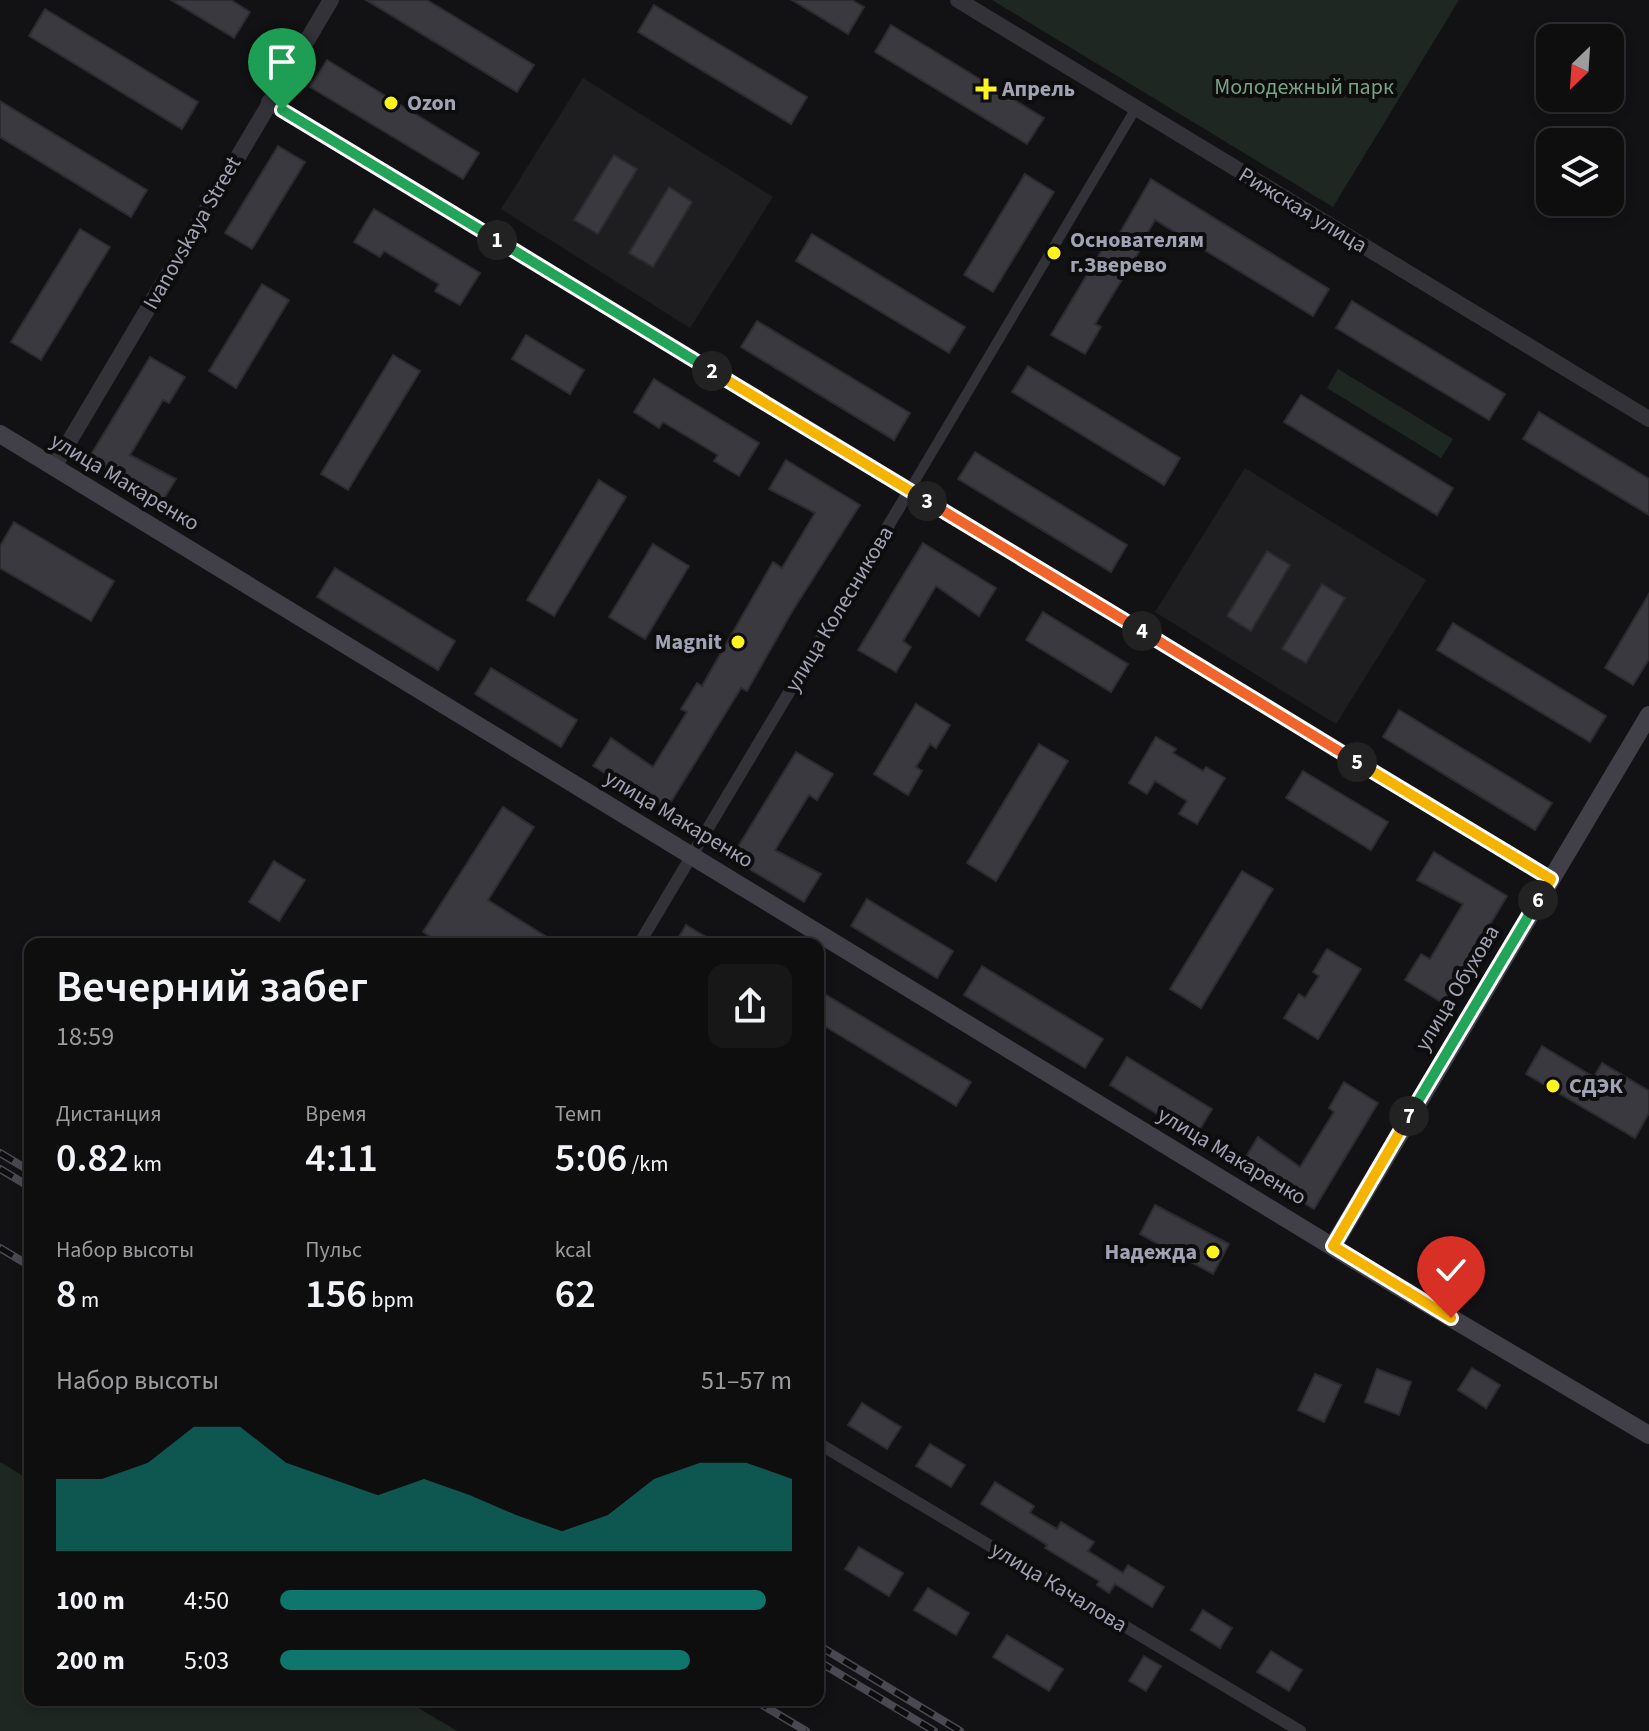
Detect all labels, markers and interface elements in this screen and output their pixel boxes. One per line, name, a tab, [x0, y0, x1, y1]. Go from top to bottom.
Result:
north arrow	[1536, 24, 1624, 112]
map controls	[1536, 24, 1624, 216]
pin	[248, 28, 316, 110]
icon: arrive	[260, 40, 304, 84]
park label: Молодежный парк	[1214, 71, 1394, 103]
place label: Апрель	[1001, 73, 1075, 105]
marker: Апрель	[977, 80, 995, 98]
place label: Ozon	[407, 87, 456, 119]
marker: Ozon	[382, 94, 400, 112]
button: layers	[1536, 128, 1624, 216]
street label: Ivanovskaya Street	[135, 150, 249, 316]
street label: Рижская улица	[1233, 159, 1373, 261]
pin: 1	[477, 220, 517, 260]
text: 1	[491, 224, 503, 256]
place label: Основателям г.Зверево	[1070, 224, 1204, 281]
marker: Основателям г.Зверево	[1045, 244, 1063, 262]
pin: 2	[692, 351, 732, 391]
text: 2	[706, 355, 718, 387]
street label: улица Макаренко	[44, 425, 206, 539]
pin: 3	[907, 481, 947, 521]
text: 3	[921, 485, 933, 517]
street label: улица Колесникова	[777, 520, 901, 698]
pin: 4	[1122, 611, 1162, 651]
text: 4	[1136, 615, 1148, 647]
place label: Magnit	[655, 626, 723, 658]
marker: Magnit	[729, 633, 747, 651]
pin: 5	[1337, 742, 1377, 782]
text: 5	[1351, 746, 1363, 778]
street label: улица Макаренко	[598, 762, 760, 876]
pin: 6	[1518, 880, 1558, 920]
text: 6	[1532, 884, 1544, 916]
street label: улица Обухова	[1407, 919, 1507, 1057]
text: Вечерний забег	[56, 956, 368, 1019]
button: share	[708, 964, 792, 1048]
text: 18:59	[56, 1018, 114, 1055]
place label: СДЭК	[1569, 1070, 1623, 1102]
marker: СДЭК	[1544, 1077, 1562, 1095]
pin: 7	[1389, 1096, 1429, 1136]
text: Дистанция	[56, 1098, 162, 1130]
text: Время	[305, 1098, 367, 1130]
text: Темп	[555, 1098, 602, 1130]
street label: улица Макаренко	[1151, 1099, 1313, 1213]
text: 7	[1403, 1100, 1415, 1132]
text: 0.82	[56, 1130, 129, 1187]
text: 4:11	[305, 1130, 378, 1187]
text: 5:06	[555, 1130, 627, 1187]
text: km	[129, 1148, 162, 1180]
text: /km	[627, 1148, 668, 1180]
text: Набор высоты	[56, 1234, 194, 1266]
text: Пульс	[305, 1234, 362, 1266]
text: kcal	[555, 1234, 592, 1266]
place label: Надежда	[1104, 1236, 1197, 1268]
pin	[1417, 1236, 1485, 1318]
marker: Надежда	[1204, 1243, 1222, 1261]
icon: check	[1429, 1248, 1473, 1292]
text: 8	[56, 1266, 77, 1323]
text: 156	[305, 1266, 367, 1323]
text: 62	[555, 1266, 596, 1323]
text: m	[77, 1284, 99, 1316]
text: bpm	[367, 1284, 414, 1316]
text: Набор высоты	[56, 1362, 219, 1399]
text: 51–57 m	[701, 1362, 792, 1399]
street label: улица Качалова	[985, 1534, 1133, 1640]
text: 100 m	[56, 1582, 125, 1619]
text: 4:50	[184, 1582, 229, 1619]
text: 200 m	[56, 1642, 125, 1679]
text: 5:03	[184, 1642, 229, 1679]

